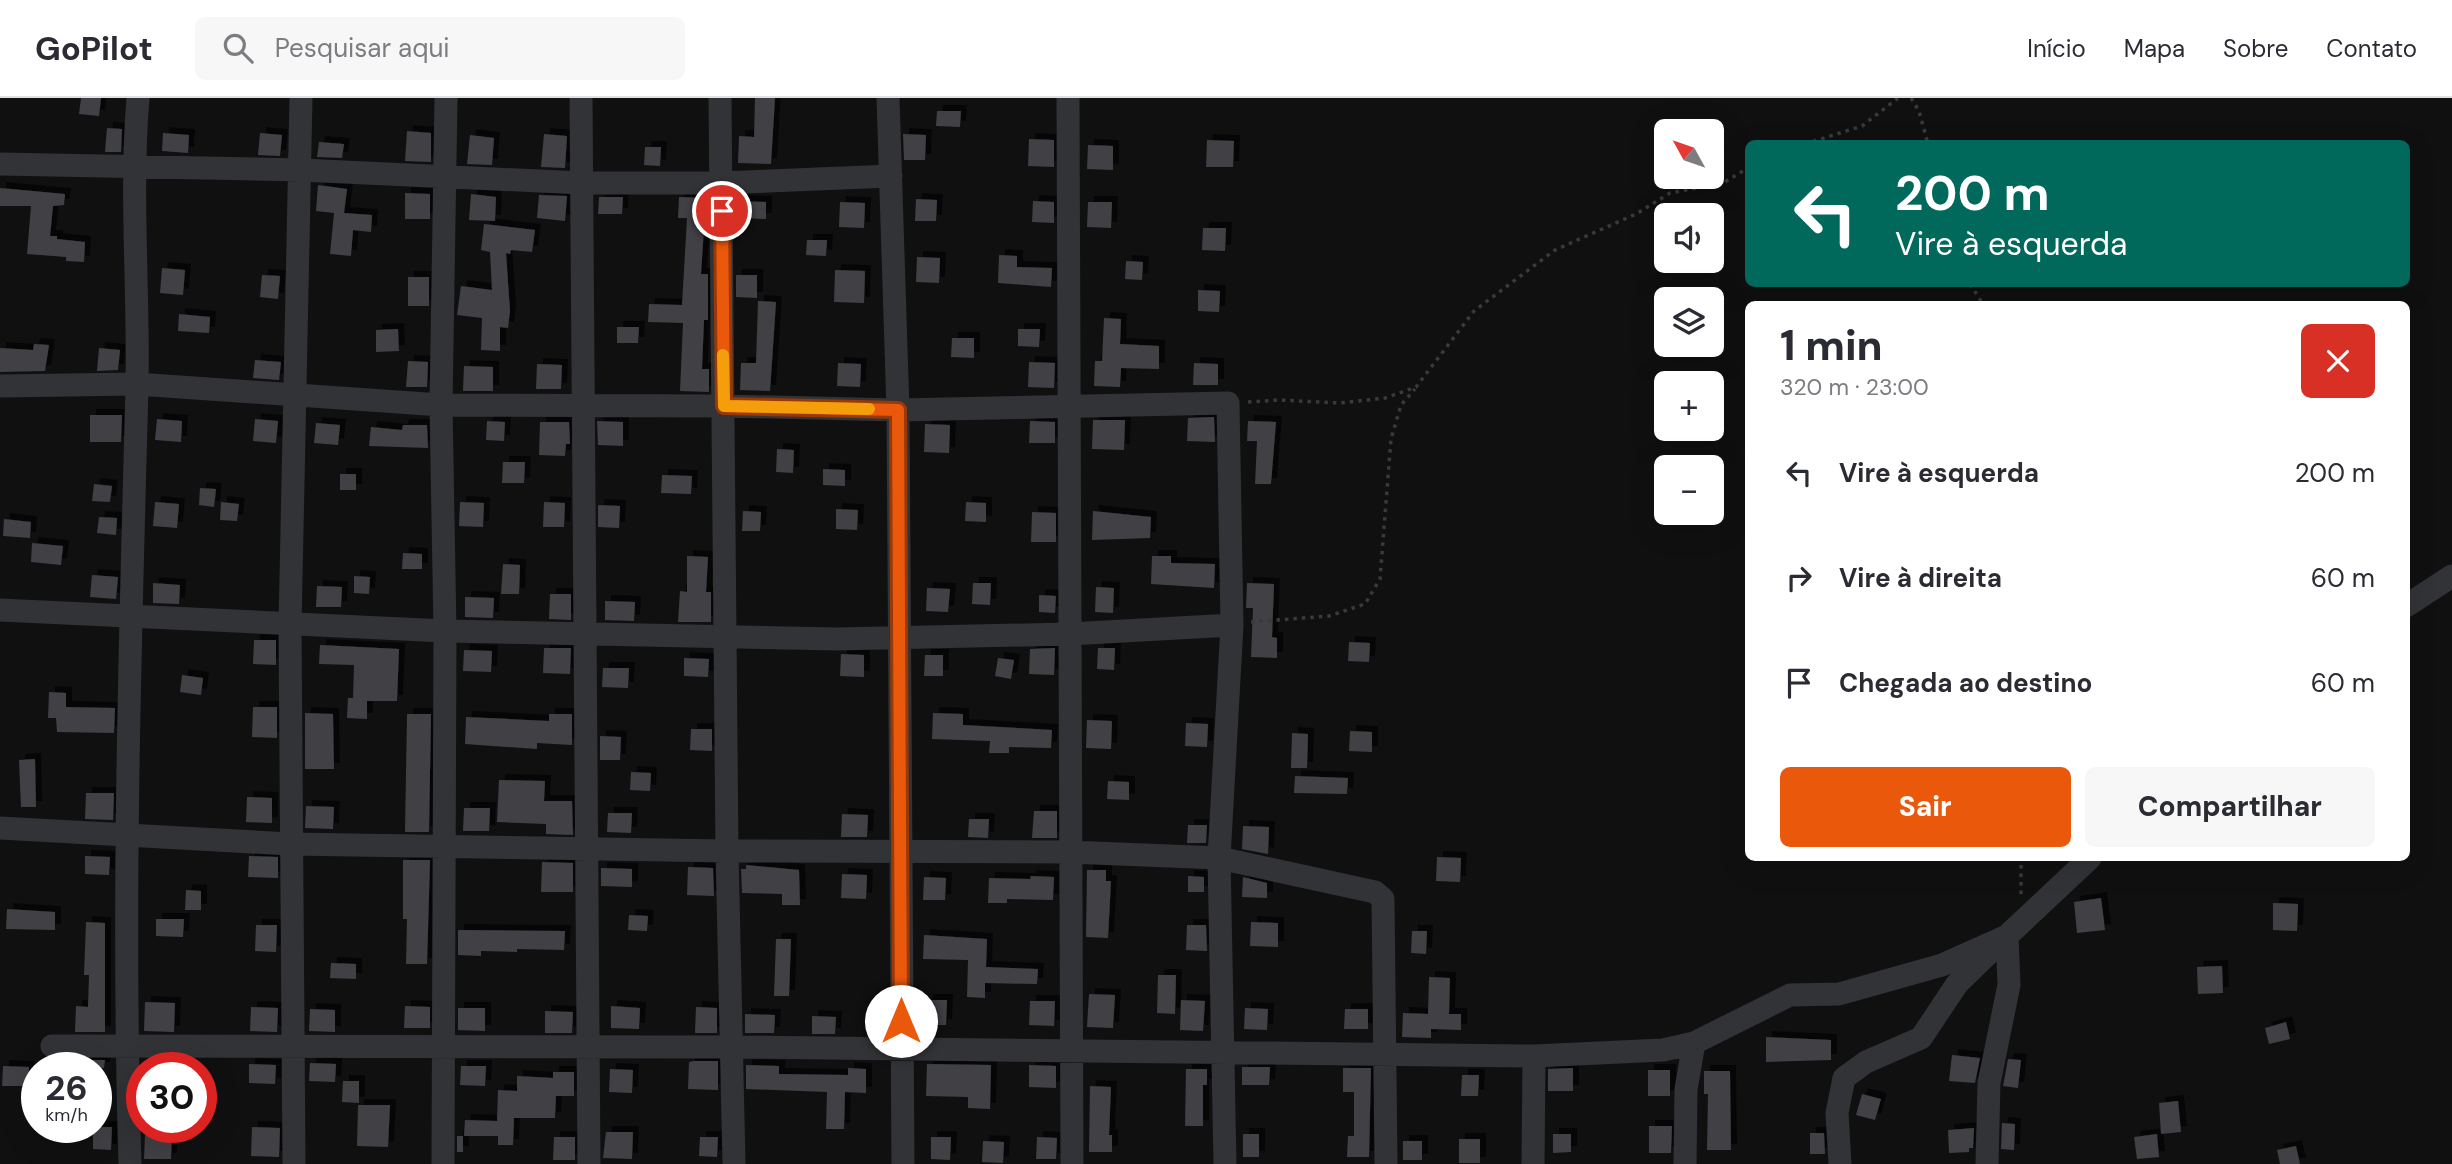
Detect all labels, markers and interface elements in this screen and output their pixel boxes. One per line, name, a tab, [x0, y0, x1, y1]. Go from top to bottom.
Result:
search box	[195, 17, 685, 80]
text: GoPilot	[35, 27, 153, 70]
icon: search	[219, 29, 257, 67]
text: Pesquisar aqui	[275, 31, 450, 65]
text: Início	[2027, 33, 2086, 64]
text: Mapa	[2124, 33, 2185, 64]
text: Sobre	[2223, 33, 2288, 64]
text: Contato	[2326, 33, 2417, 64]
north arrow	[1654, 119, 1724, 189]
map controls	[1654, 119, 1724, 525]
text: 200 m	[1895, 161, 2050, 225]
icon: left	[1780, 168, 1871, 259]
pin	[692, 181, 752, 241]
icon: arrive	[703, 192, 741, 230]
button: sound	[1654, 203, 1724, 273]
text: Vire à esquerda	[1895, 223, 2127, 265]
button: layers	[1654, 287, 1724, 357]
text: 1 min	[1780, 318, 1883, 373]
button: close	[2301, 324, 2375, 398]
button: +	[1654, 371, 1724, 441]
text: 320 m · 23:00	[1780, 372, 1929, 402]
icon: left	[1780, 454, 1818, 492]
button: −	[1654, 455, 1724, 525]
text: Vire à esquerda	[1839, 456, 2039, 490]
text: 200 m	[2295, 456, 2375, 490]
icon: right	[1780, 559, 1818, 597]
text: Vire à direita	[1839, 561, 2002, 595]
text: 60 m	[2311, 561, 2375, 595]
icon: arrive	[1780, 664, 1818, 702]
text: Chegada ao destino	[1839, 666, 2092, 700]
text: 60 m	[2311, 666, 2375, 700]
button: Sair	[1780, 767, 2071, 847]
button: Compartilhar	[2085, 767, 2375, 847]
position arrow	[864, 984, 938, 1058]
speed limit sign: 30	[126, 1052, 217, 1143]
text: 26	[45, 1065, 88, 1111]
text: km/h	[45, 1103, 88, 1127]

